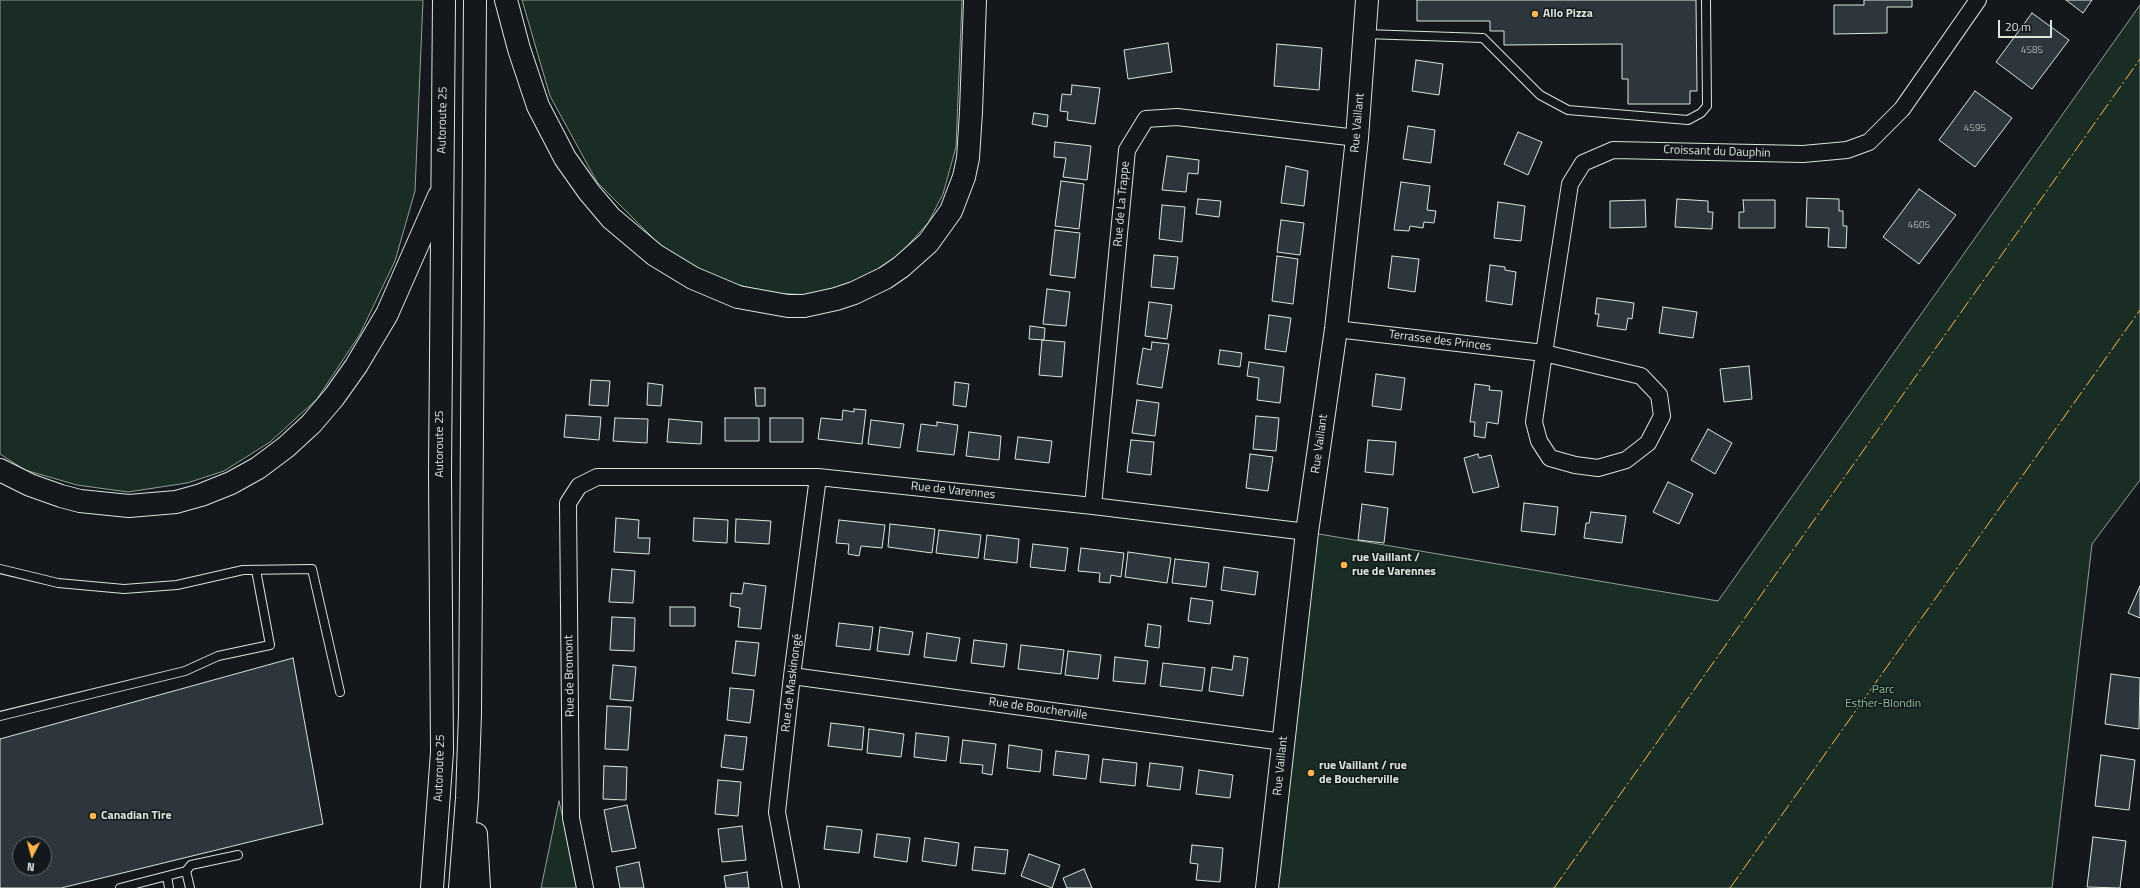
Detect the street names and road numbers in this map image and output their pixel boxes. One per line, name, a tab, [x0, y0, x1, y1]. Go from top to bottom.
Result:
street label: Autoroute 25	[435, 86, 451, 154]
street label: Rue Vaillant	[1348, 93, 1368, 153]
street label: Croissant du Dauphin	[1663, 143, 1771, 161]
street label: Rue de La Trappe	[1111, 161, 1133, 247]
street label: Terrasse des Princes	[1388, 328, 1492, 354]
street label: Autoroute 25	[433, 410, 447, 478]
street label: Rue Vaillant	[1309, 413, 1331, 475]
street label: Rue de Varennes	[910, 479, 996, 503]
street label: Rue de Maskinongé	[779, 633, 805, 733]
street label: Rue de Bromont	[562, 635, 578, 717]
street label: Rue de Boucherville	[988, 695, 1088, 723]
street label: Autoroute 25	[432, 734, 448, 802]
street label: Rue Vaillant	[1271, 735, 1291, 797]

